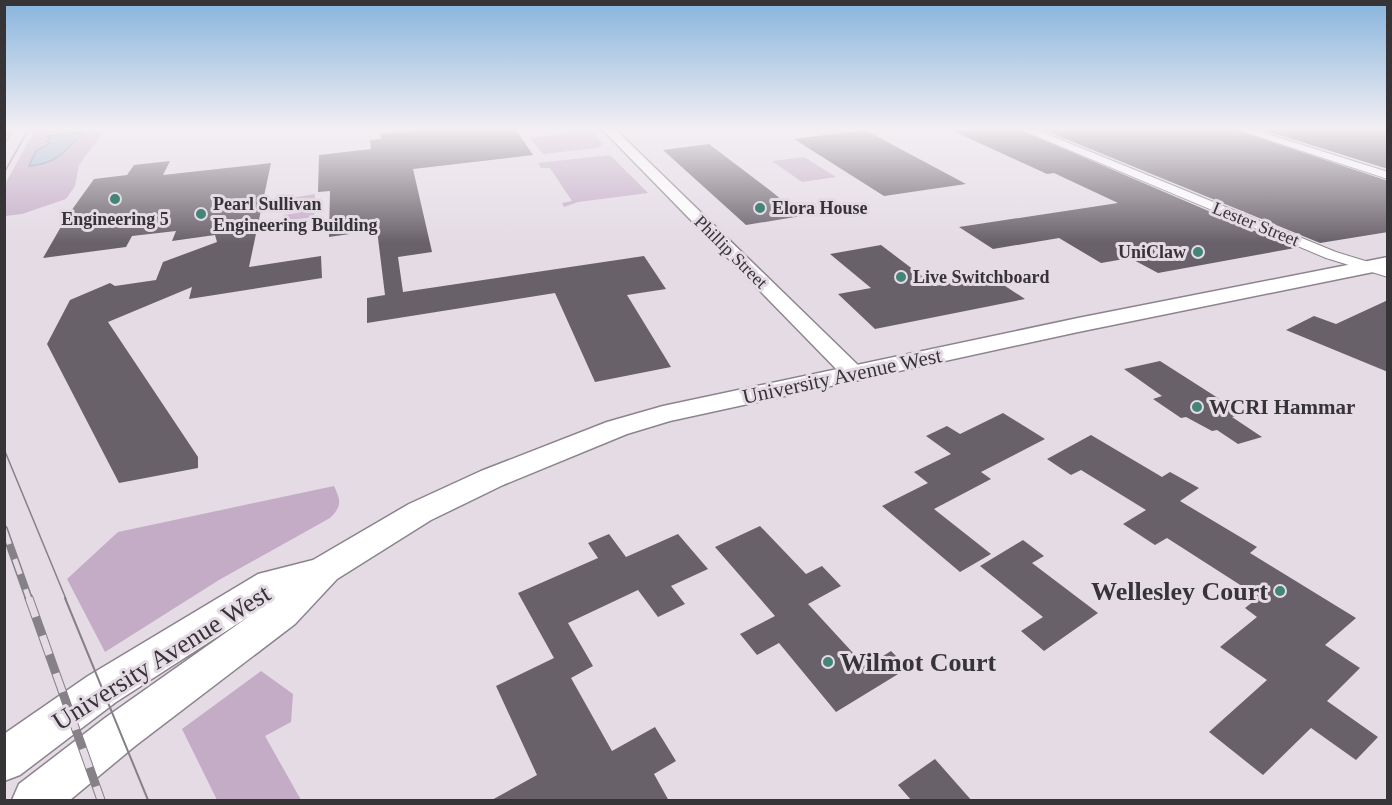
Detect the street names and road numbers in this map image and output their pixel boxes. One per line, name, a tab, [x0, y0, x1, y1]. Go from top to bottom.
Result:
street label: Lester Street	[1210, 198, 1302, 250]
street label: Phillip Street	[691, 212, 771, 292]
street label: University Avenue West	[740, 343, 944, 409]
street label: University Avenue West	[47, 578, 276, 736]

